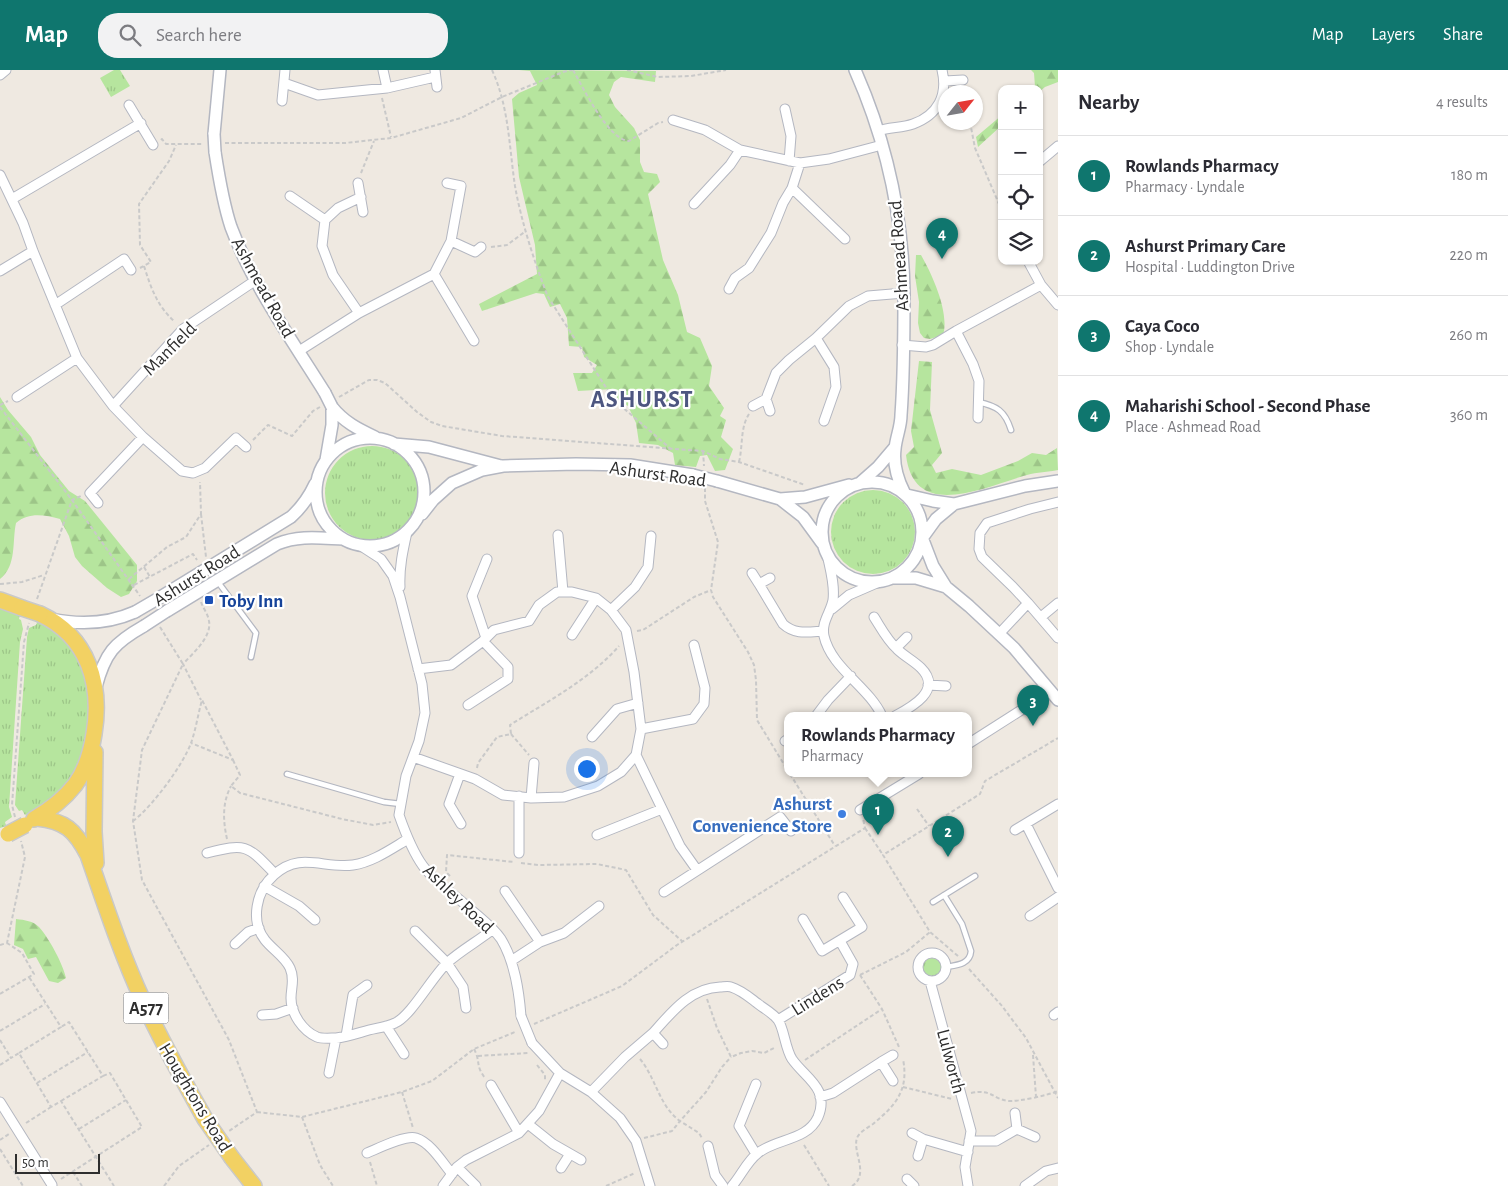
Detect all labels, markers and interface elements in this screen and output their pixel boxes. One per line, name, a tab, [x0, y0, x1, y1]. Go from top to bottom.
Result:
search box	[98, 13, 448, 58]
icon: search	[116, 21, 144, 49]
text: Map	[25, 23, 68, 47]
text: Search here	[156, 26, 242, 45]
text: Map	[1312, 26, 1343, 44]
text: Layers	[1371, 26, 1415, 44]
text: Share	[1443, 26, 1483, 44]
north arrow	[938, 85, 983, 130]
map controls	[998, 85, 1043, 265]
button: +	[998, 85, 1043, 130]
text: Nearby	[1078, 92, 1139, 113]
text: 4 results	[1436, 94, 1488, 110]
button: −	[998, 130, 1043, 175]
text: Rowlands Pharmacy	[1125, 157, 1279, 176]
text: 1	[1091, 167, 1097, 183]
text: 180 m	[1451, 167, 1488, 183]
button: locate	[998, 175, 1043, 220]
text: Pharmacy · Lyndale	[1125, 179, 1245, 195]
street label: Ashmead Road	[886, 200, 913, 312]
pin: 4	[926, 218, 958, 259]
button: layers	[998, 220, 1043, 265]
street label: Ashmead Road	[227, 234, 298, 341]
text: Ashurst Primary Care	[1125, 237, 1286, 256]
text: 2	[1090, 247, 1098, 263]
text: 220 m	[1450, 247, 1488, 263]
text: Hospital · Luddington Drive	[1125, 259, 1295, 275]
text: Caya Coco	[1125, 317, 1200, 336]
street label: Manfield	[140, 319, 201, 379]
text: 3	[1091, 327, 1097, 343]
text: 260 m	[1449, 327, 1488, 343]
text: Shop · Lyndale	[1125, 339, 1214, 355]
district label: ASHURST	[590, 388, 694, 412]
text: Maharishi School - Second Phase	[1125, 397, 1371, 416]
text: 4	[1090, 407, 1098, 423]
text: 360 m	[1450, 407, 1488, 423]
text: Place · Ashmead Road	[1125, 419, 1261, 435]
street label: Ashurst Road	[608, 458, 708, 491]
street label: Ashurst Road	[150, 542, 243, 610]
place label: Toby Inn	[219, 592, 283, 611]
marker: Toby Inn	[203, 594, 215, 606]
pin: 3	[1017, 685, 1049, 726]
popup	[784, 712, 972, 777]
text: Rowlands Pharmacy	[801, 726, 955, 745]
text: Pharmacy	[801, 748, 863, 764]
your location	[574, 756, 600, 782]
pin: 1	[862, 794, 894, 835]
place label: Ashurst Convenience Store	[692, 795, 833, 836]
marker: Ashurst Convenience Store	[836, 808, 848, 820]
pin: 2	[932, 816, 964, 857]
street label: Ashley Road	[419, 861, 497, 937]
street label: Lindens	[788, 973, 847, 1020]
road number: A577	[124, 992, 168, 1024]
street label: Lulworth	[933, 1027, 968, 1096]
street label: Houghtons Road	[155, 1040, 235, 1156]
scale bar	[15, 1151, 100, 1174]
text: 50 m	[22, 1156, 49, 1170]

